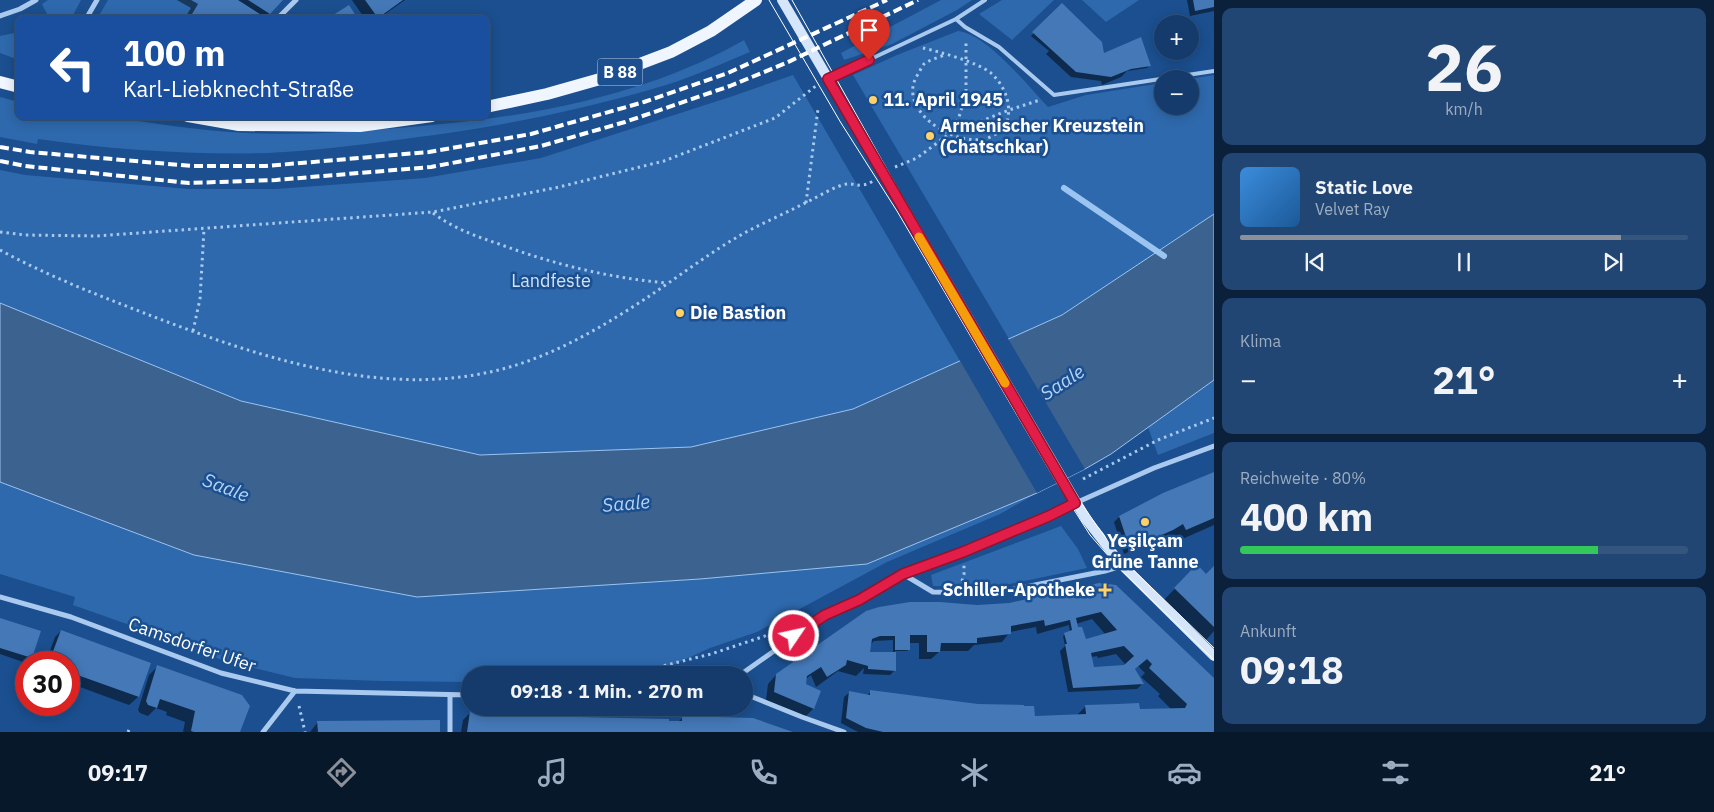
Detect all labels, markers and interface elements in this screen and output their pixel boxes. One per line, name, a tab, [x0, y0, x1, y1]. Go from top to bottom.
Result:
pin	[848, 9, 890, 60]
map controls	[1154, 15, 1199, 115]
button: +	[1154, 15, 1199, 60]
icon: arrive	[855, 16, 883, 44]
text: 26	[1425, 24, 1503, 109]
text: 100 m	[123, 30, 226, 76]
icon: left	[40, 35, 105, 100]
road number: B 88	[598, 58, 642, 86]
button: −	[1154, 70, 1199, 115]
text: Karl-Liebknecht-Straße	[123, 74, 354, 103]
place label: 11. April 1945	[883, 88, 1003, 111]
marker: 11. April 1945	[867, 94, 879, 106]
text: km/h	[1445, 99, 1483, 119]
place label: Armenischer Kreuzstein (Chatschkar)	[940, 114, 1144, 158]
marker: Armenischer Kreuzstein (Chatschkar)	[924, 130, 936, 142]
text: Static Love	[1315, 175, 1413, 199]
text: Velvet Ray	[1315, 199, 1390, 219]
icon: previous	[1301, 248, 1329, 276]
icon: pause	[1450, 248, 1478, 276]
icon: next	[1599, 248, 1627, 276]
park label: Landfeste	[511, 269, 591, 292]
place label: Die Bastion	[690, 301, 786, 324]
marker: Die Bastion	[674, 307, 686, 319]
text: Klima	[1240, 331, 1281, 351]
text: 21°	[1432, 355, 1496, 404]
water label: Saale	[1035, 359, 1089, 405]
text: −	[1240, 361, 1257, 398]
text: +	[1671, 361, 1688, 398]
water label: Saale	[199, 467, 253, 507]
text: Reichweite · 80%	[1240, 468, 1366, 488]
water label: Saale	[601, 489, 651, 517]
text: 400 km	[1240, 492, 1373, 541]
marker: Yeşilçam Grüne Tanne	[1139, 516, 1151, 528]
place label: Yeşilçam Grüne Tanne	[1091, 529, 1199, 573]
place label: Schiller-Apotheke	[942, 578, 1095, 601]
marker: Schiller-Apotheke	[1099, 584, 1111, 596]
position arrow	[767, 609, 819, 661]
street label: Camsdorfer Ufer	[125, 612, 259, 677]
text: Ankunft	[1240, 621, 1297, 641]
text: 09:18	[1240, 645, 1344, 694]
speed limit sign: 30	[15, 651, 80, 716]
text: 09:18 · 1 Min. · 270 m	[510, 679, 704, 703]
icon: directions	[324, 755, 359, 790]
icon: music	[535, 755, 570, 790]
icon: phone	[746, 755, 781, 790]
icon: climate	[957, 755, 992, 790]
icon: car	[1167, 755, 1202, 790]
icon: filters	[1378, 755, 1413, 790]
text: 09:17	[88, 758, 148, 787]
text: 21°	[1589, 758, 1626, 787]

